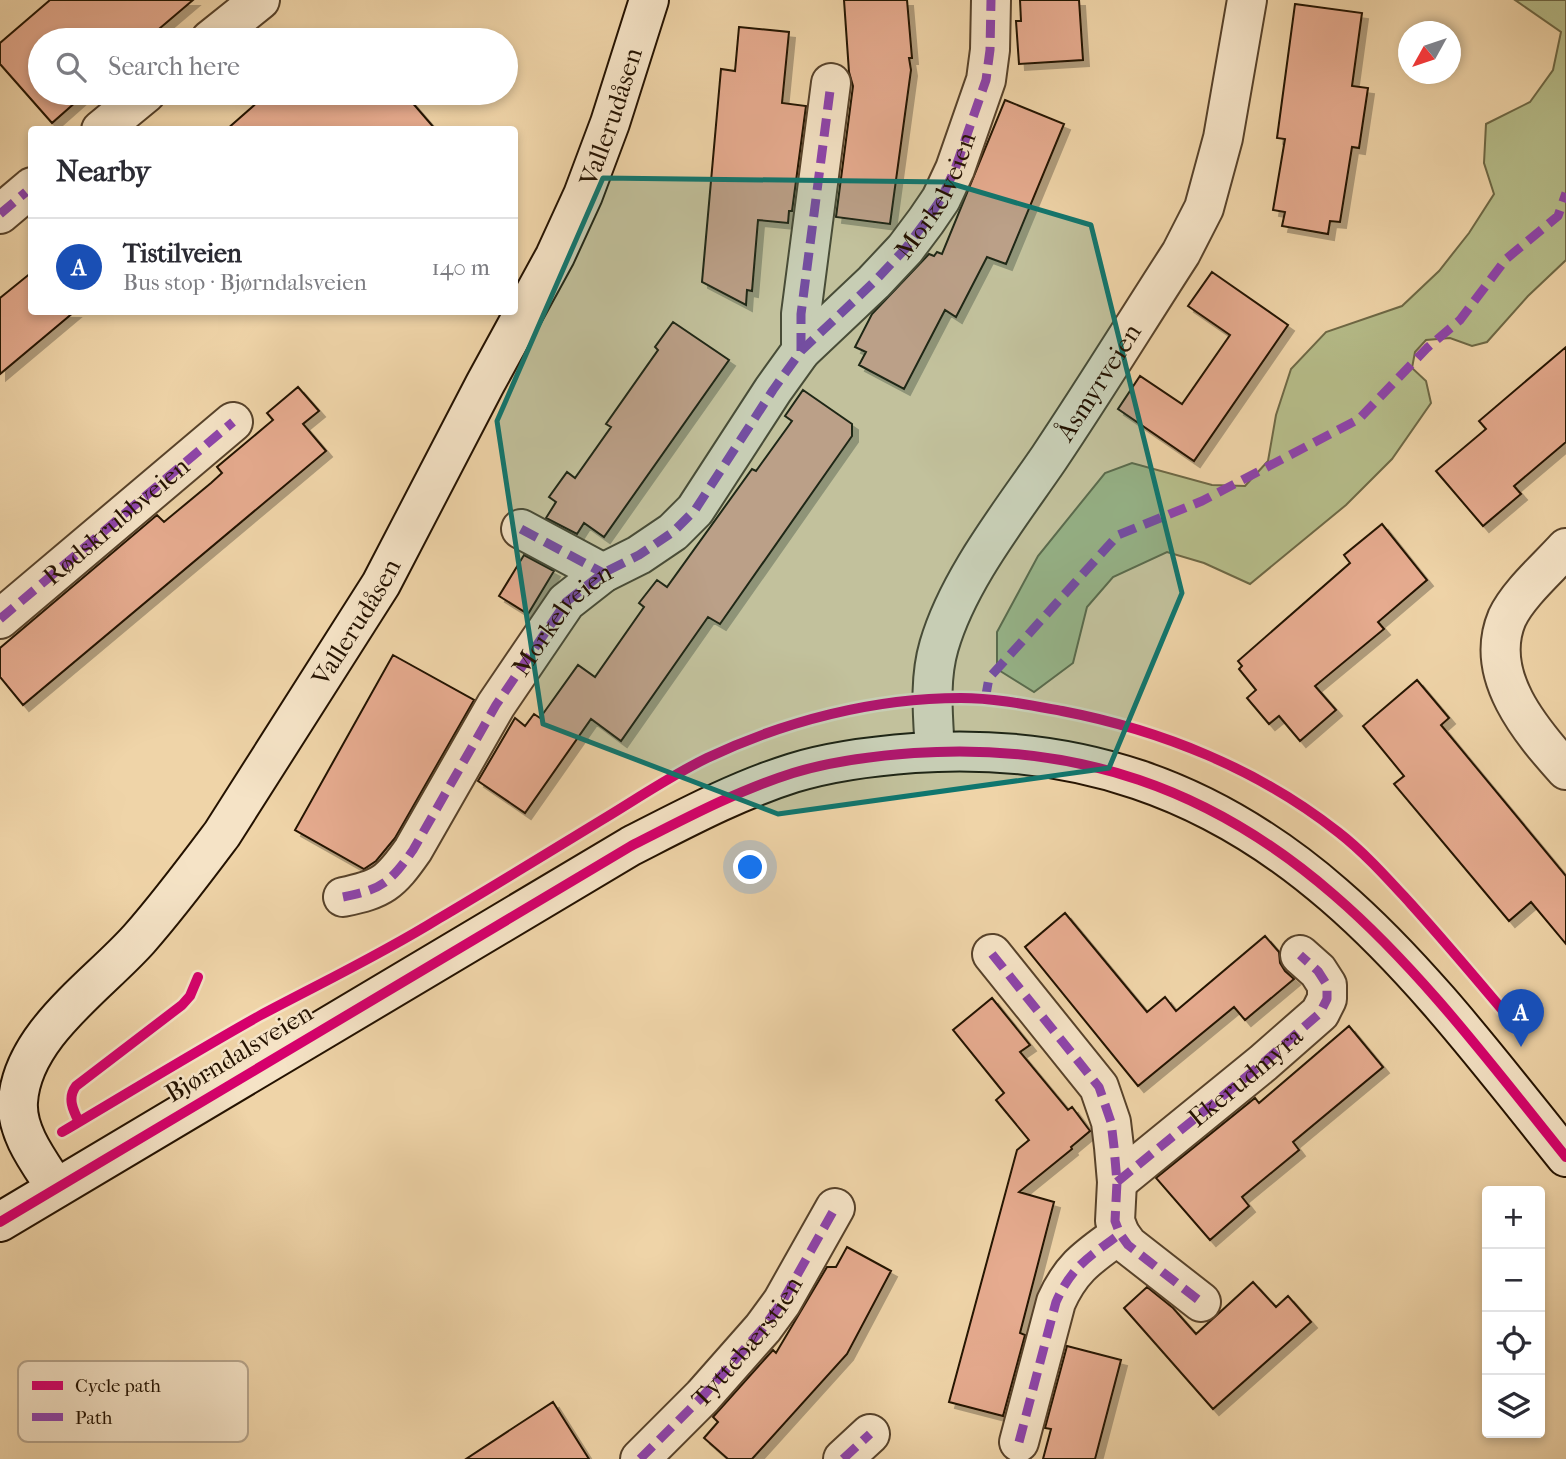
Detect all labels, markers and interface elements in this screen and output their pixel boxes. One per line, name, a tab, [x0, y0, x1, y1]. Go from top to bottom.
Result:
north arrow	[1398, 21, 1461, 84]
search box	[28, 28, 518, 105]
street label: Vallerudåsen	[572, 44, 648, 191]
icon: search	[52, 48, 90, 86]
text: Search here	[108, 51, 240, 82]
street label: Morkelveien	[888, 128, 982, 265]
text: Nearby	[56, 154, 151, 189]
text: Tistilveien	[123, 238, 242, 269]
text: A	[72, 254, 86, 281]
text: 140 m	[431, 254, 490, 281]
text: Bus stop · Bjørndalsveien	[123, 269, 367, 296]
street label: Åsmyrveien	[1048, 318, 1147, 447]
street label: Rødskrubbveien	[37, 450, 196, 591]
street label: Vallerudåsen	[304, 553, 407, 692]
street label: Morkelveien	[505, 556, 617, 682]
your location	[733, 850, 767, 884]
pin: A	[1498, 989, 1544, 1047]
street label: Bjørndalsveien	[160, 997, 318, 1109]
street label: Ekerudmyra	[1182, 1019, 1310, 1133]
map controls	[1482, 1186, 1545, 1438]
button: +	[1482, 1186, 1545, 1249]
button: −	[1482, 1249, 1545, 1312]
street label: Tyttebærstien	[685, 1271, 809, 1414]
button: locate	[1482, 1312, 1545, 1375]
legend	[18, 1361, 248, 1442]
text: Cycle path	[75, 1375, 161, 1397]
button: layers	[1482, 1375, 1545, 1438]
text: Path	[75, 1407, 113, 1429]

